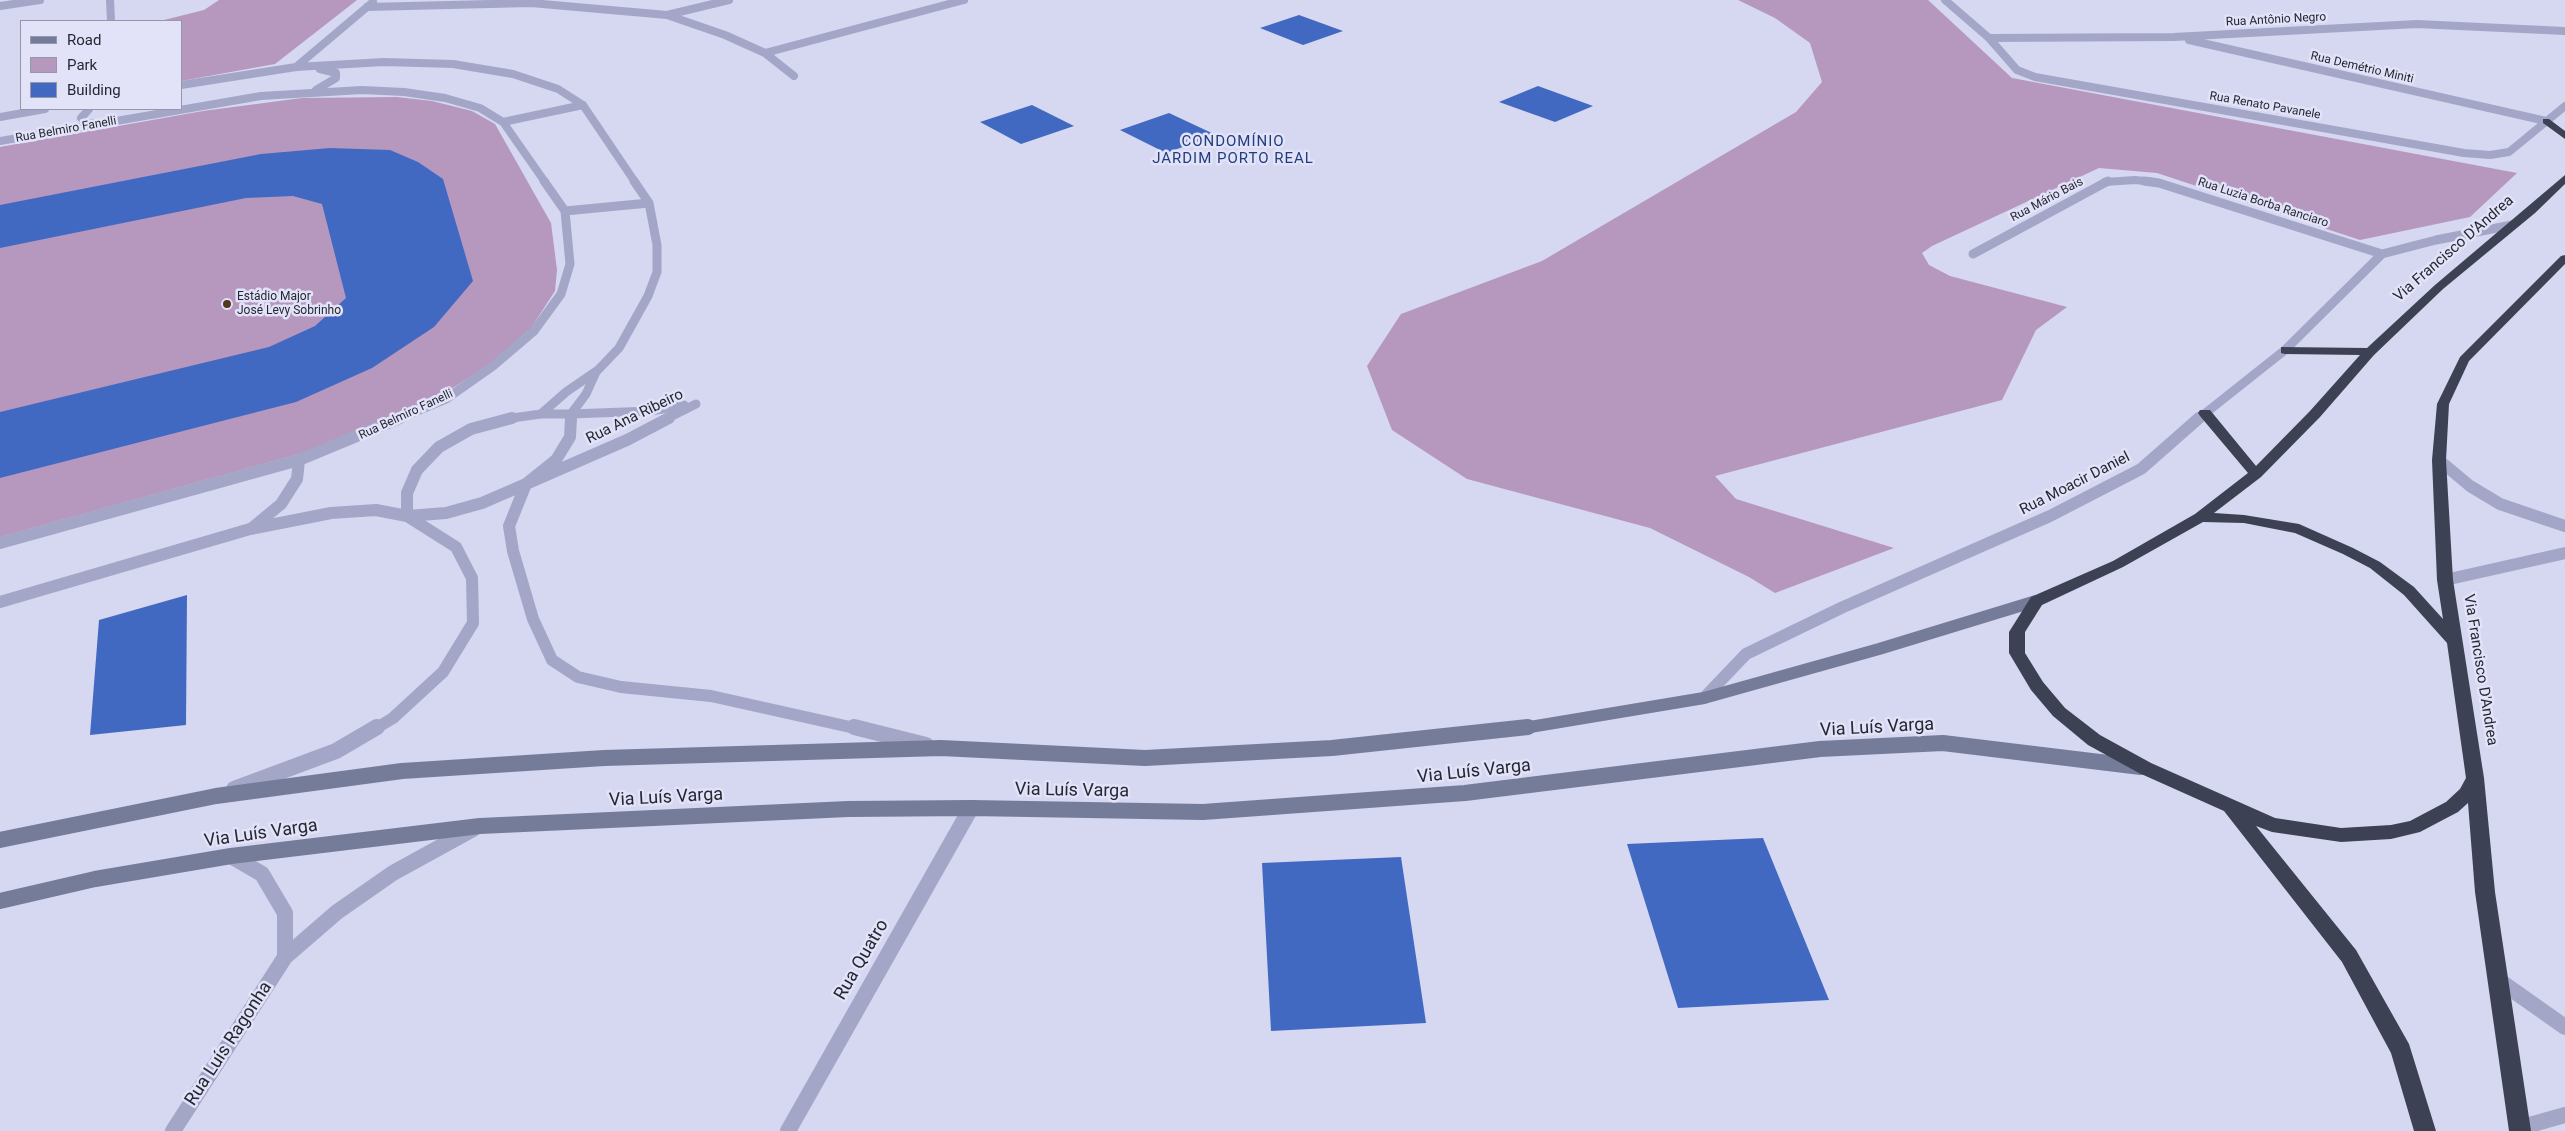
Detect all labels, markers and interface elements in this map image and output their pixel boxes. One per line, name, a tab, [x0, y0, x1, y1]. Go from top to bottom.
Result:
street label: Rua Antônio Negro	[2225, 10, 2327, 30]
legend	[20, 20, 182, 110]
text: Road	[67, 31, 101, 49]
street label: Rua Demétrio Miniti	[2309, 49, 2415, 87]
text: Park	[67, 56, 97, 74]
text: Building	[67, 81, 121, 99]
street label: Rua Renato Pavanele	[2208, 89, 2322, 123]
street label: Rua Belmiro Fanelli	[14, 114, 118, 146]
district label: CONDOMÍNIO JARDIM PORTO REAL	[1150, 133, 1316, 168]
street label: Rua Mário Bais	[2008, 175, 2086, 225]
street label: Rua Luzia Borba Ranciaro	[2196, 175, 2330, 231]
street label: Via Francisco D'Andrea	[2390, 192, 2518, 306]
place label: Estádio Major José Levy Sobrinho	[237, 290, 341, 318]
marker: Estádio Major José Levy Sobrinho	[221, 298, 233, 310]
street label: Rua Ana Ribeiro	[584, 386, 686, 448]
street label: Rua Belmiro Fanelli	[357, 387, 455, 443]
street label: Rua Moacir Daniel	[2017, 449, 2133, 519]
street label: Via Francisco D'Andrea	[2459, 593, 2501, 747]
street label: Via Luís Varga	[1819, 714, 1935, 742]
street label: Via Luís Varga	[1416, 755, 1532, 789]
street label: Via Luís Varga	[1015, 779, 1129, 803]
street label: Via Luís Varga	[608, 784, 724, 812]
street label: Via Luís Varga	[203, 815, 319, 853]
street label: Rua Quatro	[830, 916, 894, 1004]
street label: Rua Luís Ragonha	[181, 978, 277, 1110]

